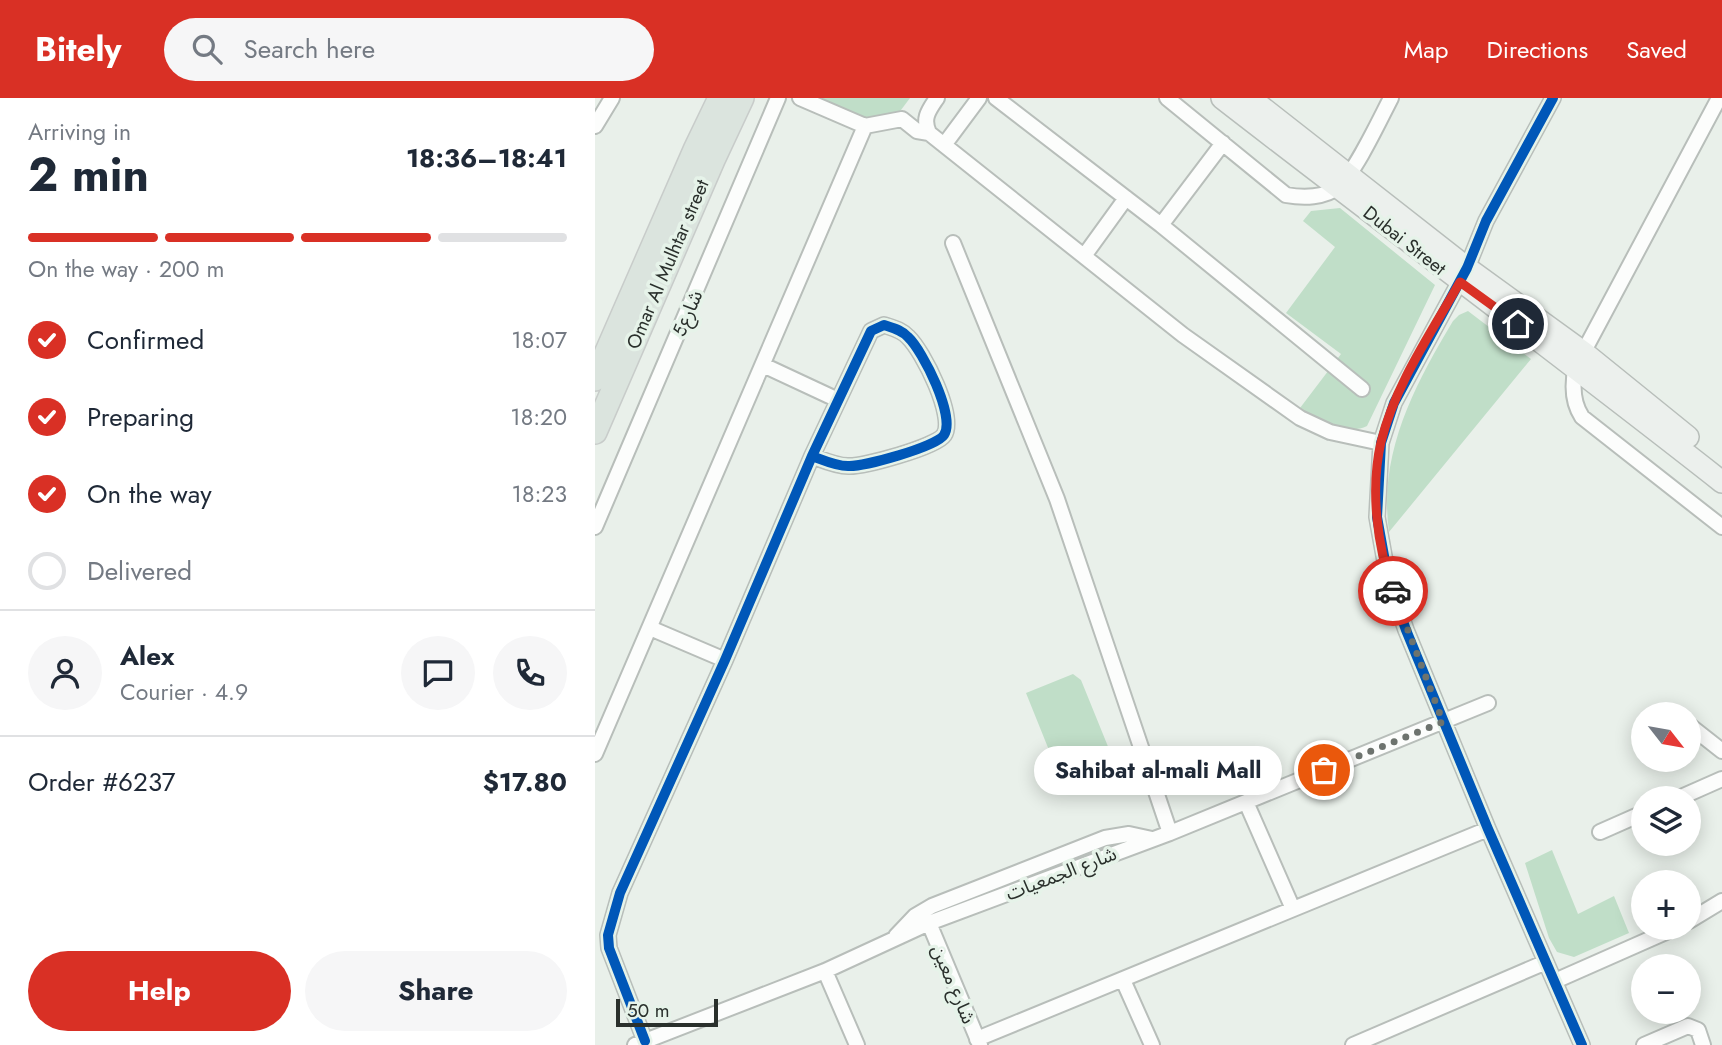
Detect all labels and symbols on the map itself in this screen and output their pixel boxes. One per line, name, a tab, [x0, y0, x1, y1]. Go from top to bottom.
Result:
street label: Omar Al Mulhtar street	[619, 175, 716, 353]
street label: Dubai Street	[1357, 199, 1452, 282]
street label: شارع5	[666, 286, 709, 340]
pin	[1488, 294, 1548, 354]
courier	[1358, 556, 1428, 626]
north arrow	[1631, 702, 1701, 772]
pin	[1294, 740, 1354, 800]
callout: Sahibat al-mali Mall	[1033, 746, 1282, 794]
street label: شارع الجمعيات	[1002, 840, 1120, 907]
street label: شارع معين	[925, 940, 982, 1028]
scale bar	[616, 996, 717, 1028]

